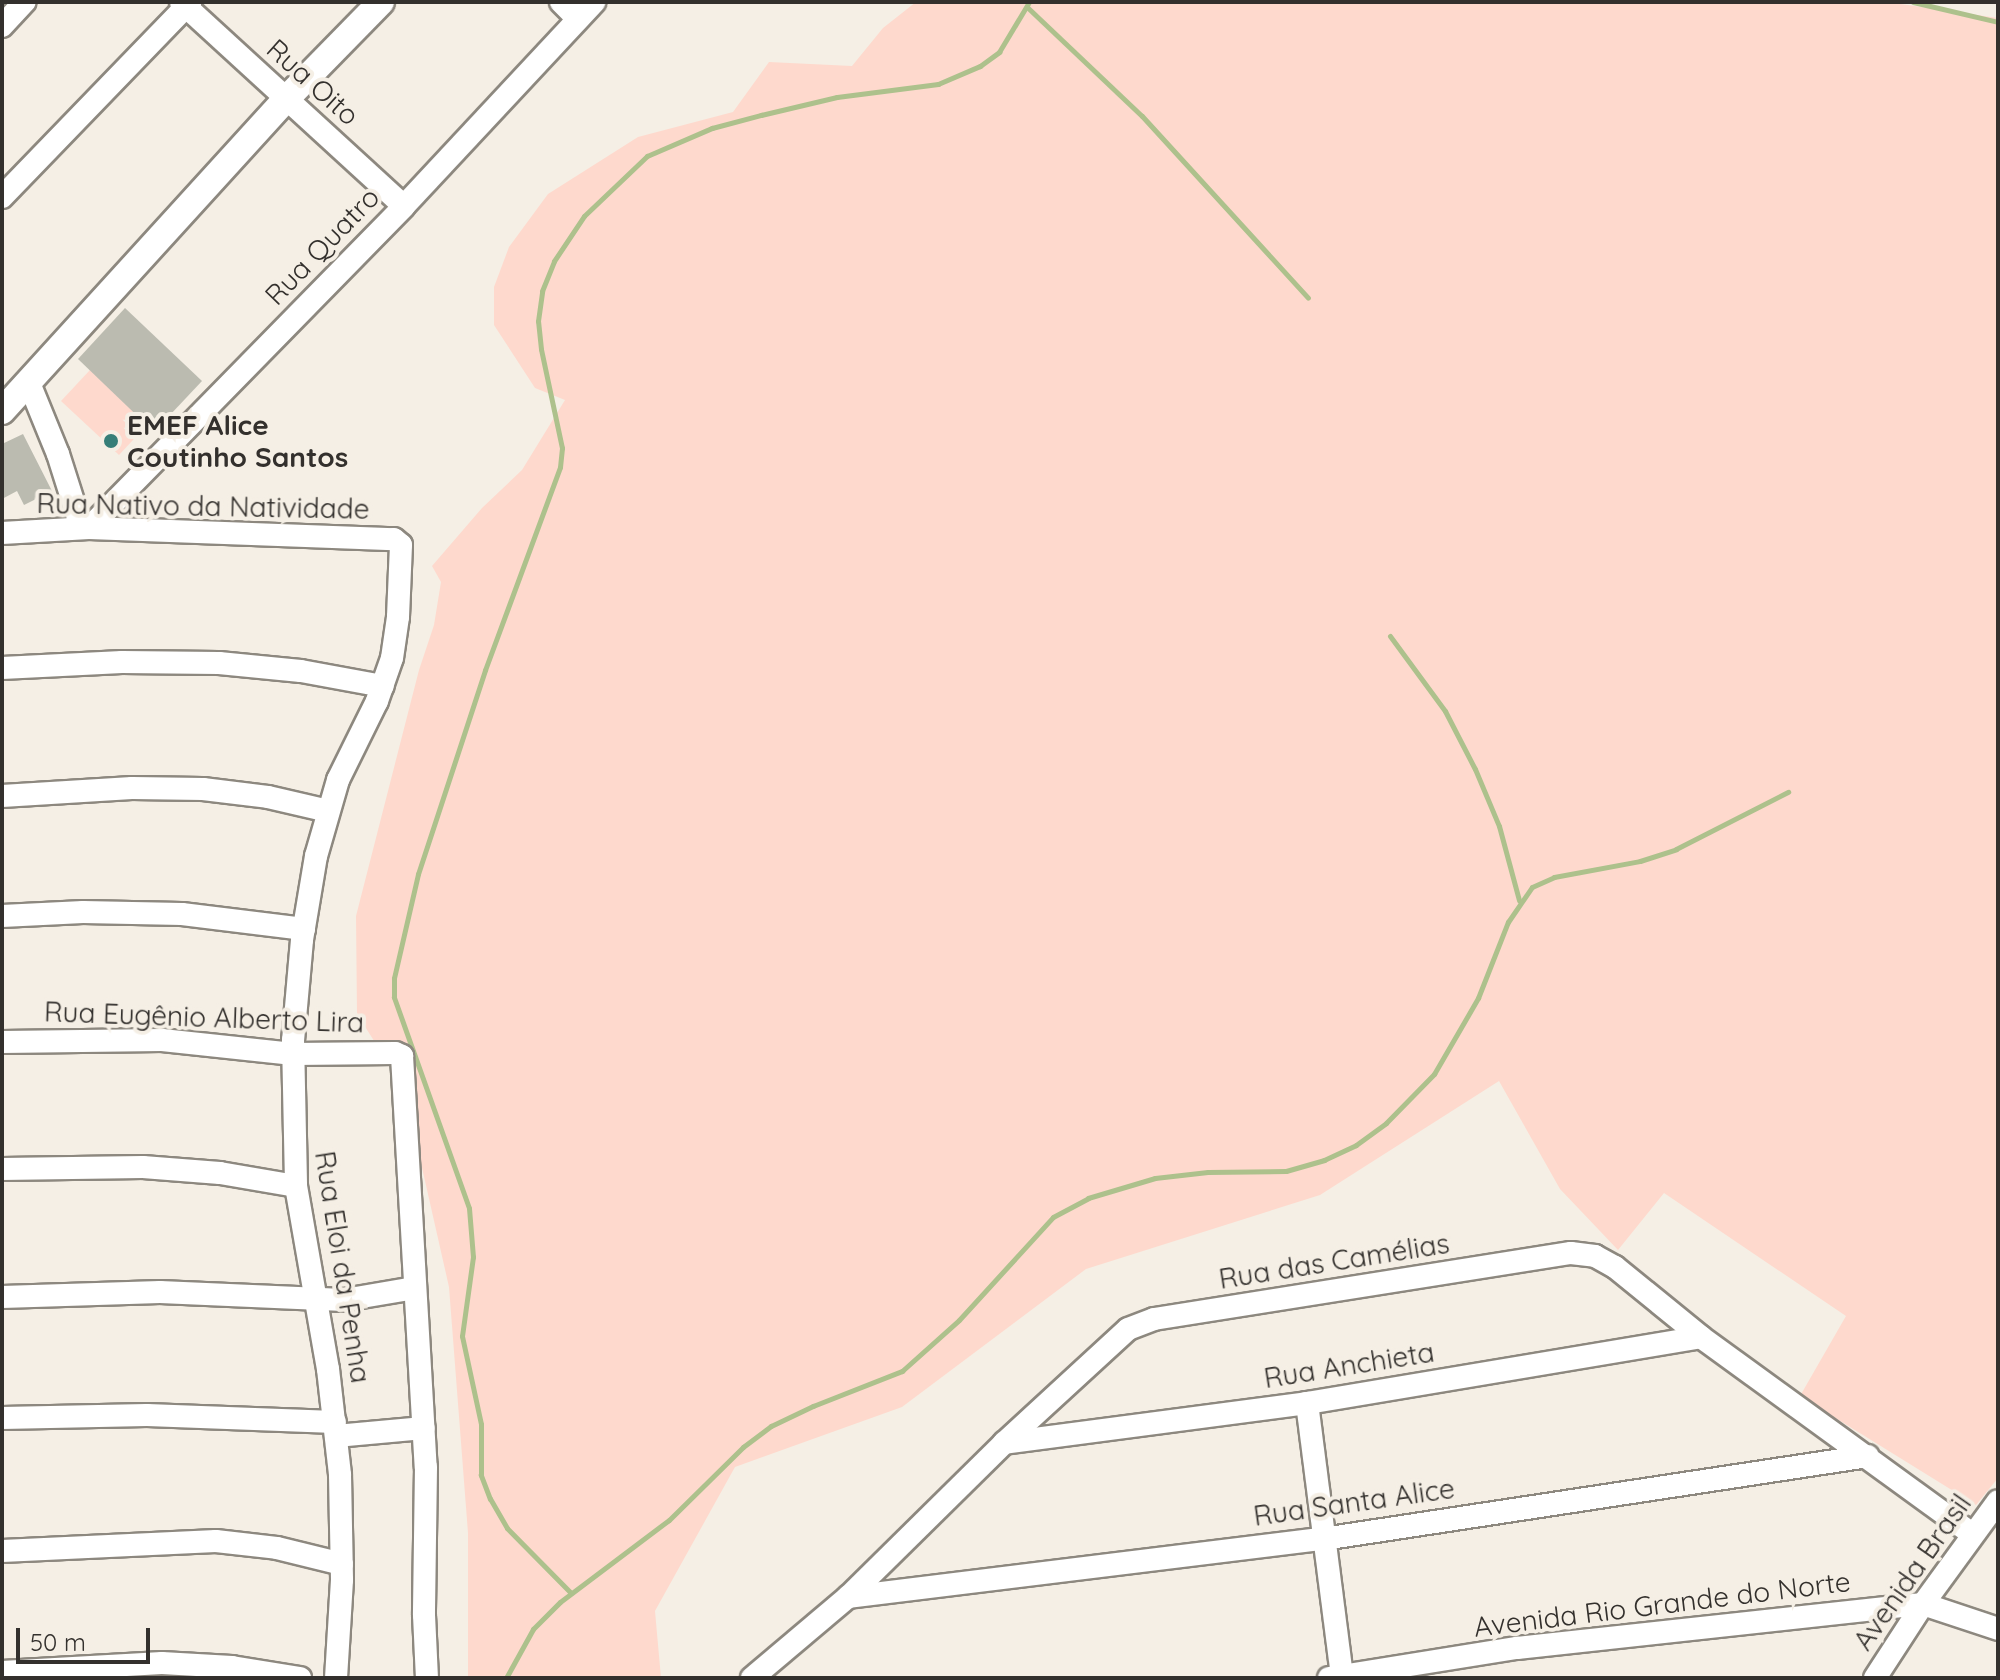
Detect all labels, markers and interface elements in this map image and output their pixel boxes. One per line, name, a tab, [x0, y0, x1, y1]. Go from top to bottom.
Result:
street label: Rua Oito	[260, 32, 366, 132]
street label: Rua Quatro	[258, 180, 386, 312]
place label: EMEF Alice Coutinho Santos	[127, 408, 348, 474]
marker: EMEF Alice Coutinho Santos	[102, 432, 120, 450]
street label: Rua Nativo da Natividade	[36, 486, 370, 526]
street label: Rua Eugênio Alberto Lira	[43, 995, 365, 1039]
street label: Rua Eloi da Penha	[308, 1149, 378, 1385]
street label: Rua das Camélias	[1216, 1226, 1452, 1296]
street label: Rua Anchieta	[1261, 1335, 1437, 1395]
street label: Rua Santa Alice	[1251, 1471, 1457, 1533]
street label: Avenida Brasil	[1846, 1488, 1978, 1656]
street label: Avenida Rio Grande do Norte	[1472, 1564, 1852, 1644]
scale bar	[20, 1612, 154, 1662]
text: 50 m	[30, 1627, 86, 1657]

